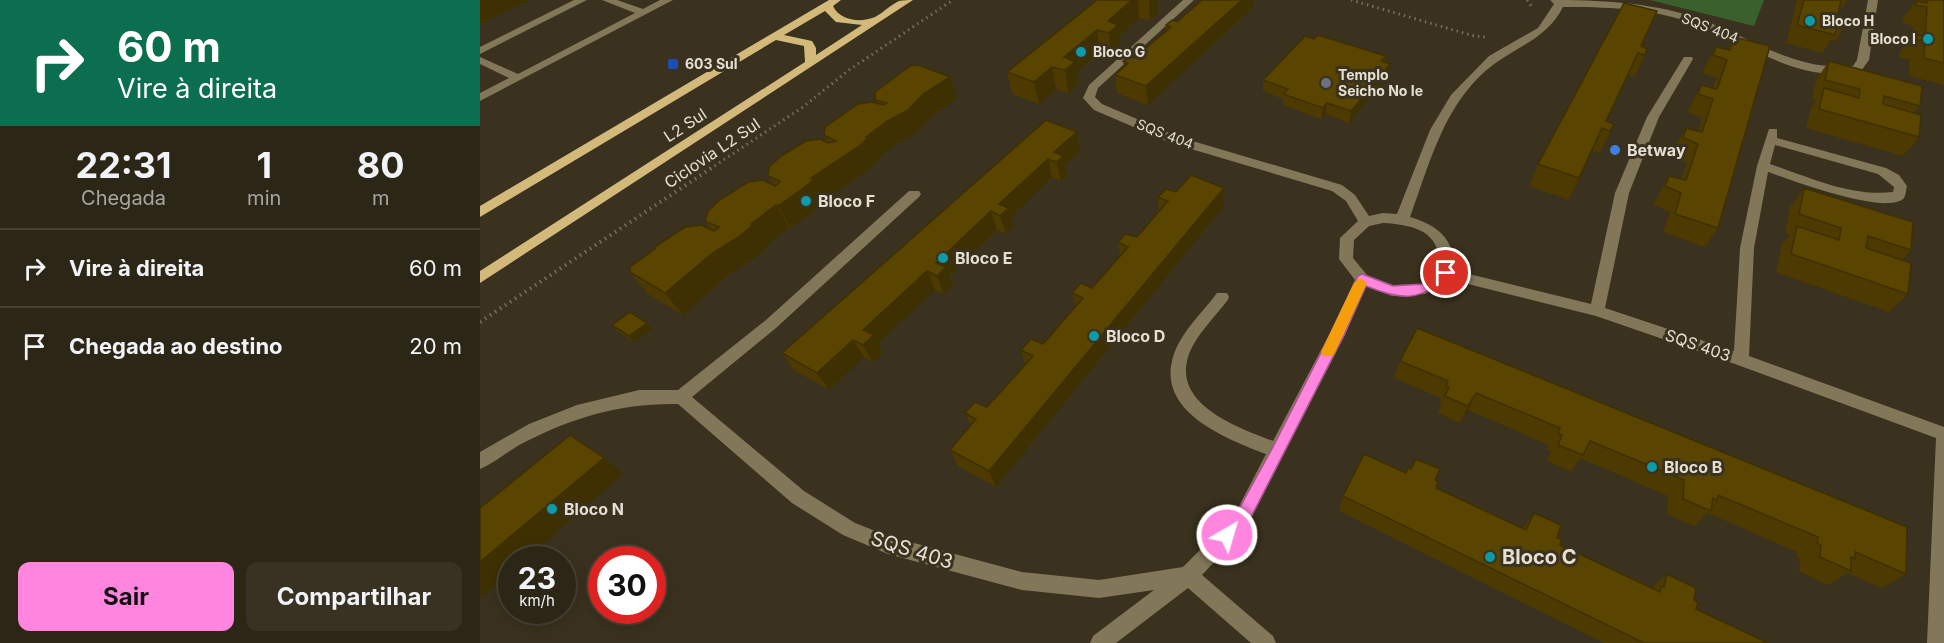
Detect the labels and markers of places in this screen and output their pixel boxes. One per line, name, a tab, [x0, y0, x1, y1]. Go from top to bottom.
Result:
place label: Bloco H	[1822, 12, 1874, 29]
marker: Bloco H	[1803, 14, 1817, 28]
place label: Bloco I	[1870, 30, 1916, 47]
marker: Bloco I	[1921, 32, 1935, 46]
place label: Bloco G	[1093, 43, 1145, 60]
marker: Bloco G	[1074, 45, 1088, 59]
place label: 603 Sul	[685, 55, 738, 72]
marker: 603 Sul	[666, 57, 680, 71]
place label: Templo Seicho No Ie	[1338, 66, 1423, 99]
marker: Templo Seicho No Ie	[1319, 76, 1333, 90]
place label: Betway	[1627, 140, 1686, 160]
marker: Betway	[1608, 143, 1622, 157]
place label: Bloco F	[818, 191, 875, 211]
marker: Bloco F	[799, 194, 813, 208]
pin	[1420, 247, 1471, 298]
place label: Bloco E	[955, 248, 1012, 268]
marker: Bloco E	[936, 251, 950, 265]
place label: Bloco D	[1106, 326, 1165, 346]
marker: Bloco D	[1087, 329, 1101, 343]
place label: Bloco B	[1664, 457, 1722, 477]
marker: Bloco B	[1645, 460, 1659, 474]
place label: Bloco N	[564, 499, 624, 519]
marker: Bloco N	[545, 502, 559, 516]
place label: Bloco C	[1502, 545, 1576, 569]
marker: Bloco C	[1483, 550, 1497, 564]

